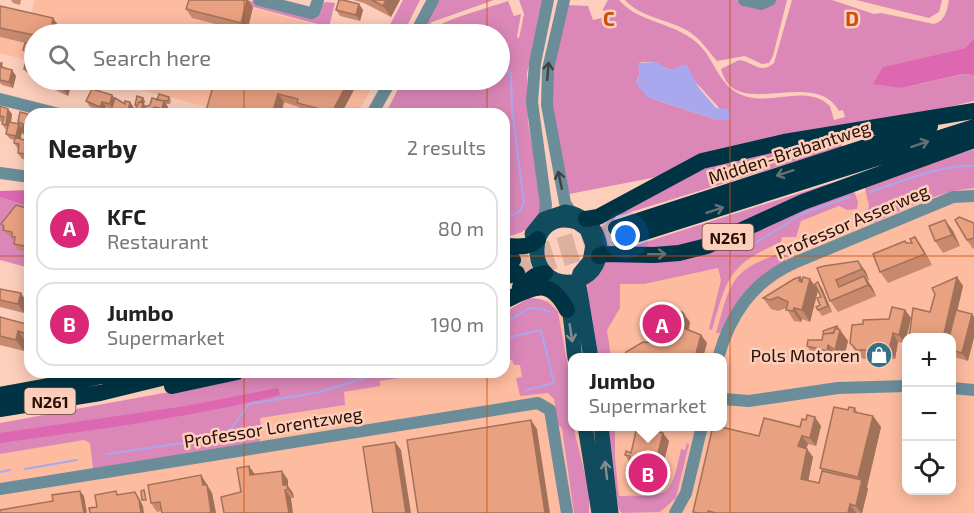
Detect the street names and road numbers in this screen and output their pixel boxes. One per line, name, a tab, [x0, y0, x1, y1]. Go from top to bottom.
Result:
street label: Midden-Brabantweg	[705, 115, 873, 189]
street label: Professor Asserweg	[772, 179, 932, 263]
road number: N261	[702, 224, 754, 250]
road number: N261	[25, 388, 76, 414]
street label: Professor Lorentzweg	[182, 402, 364, 452]

